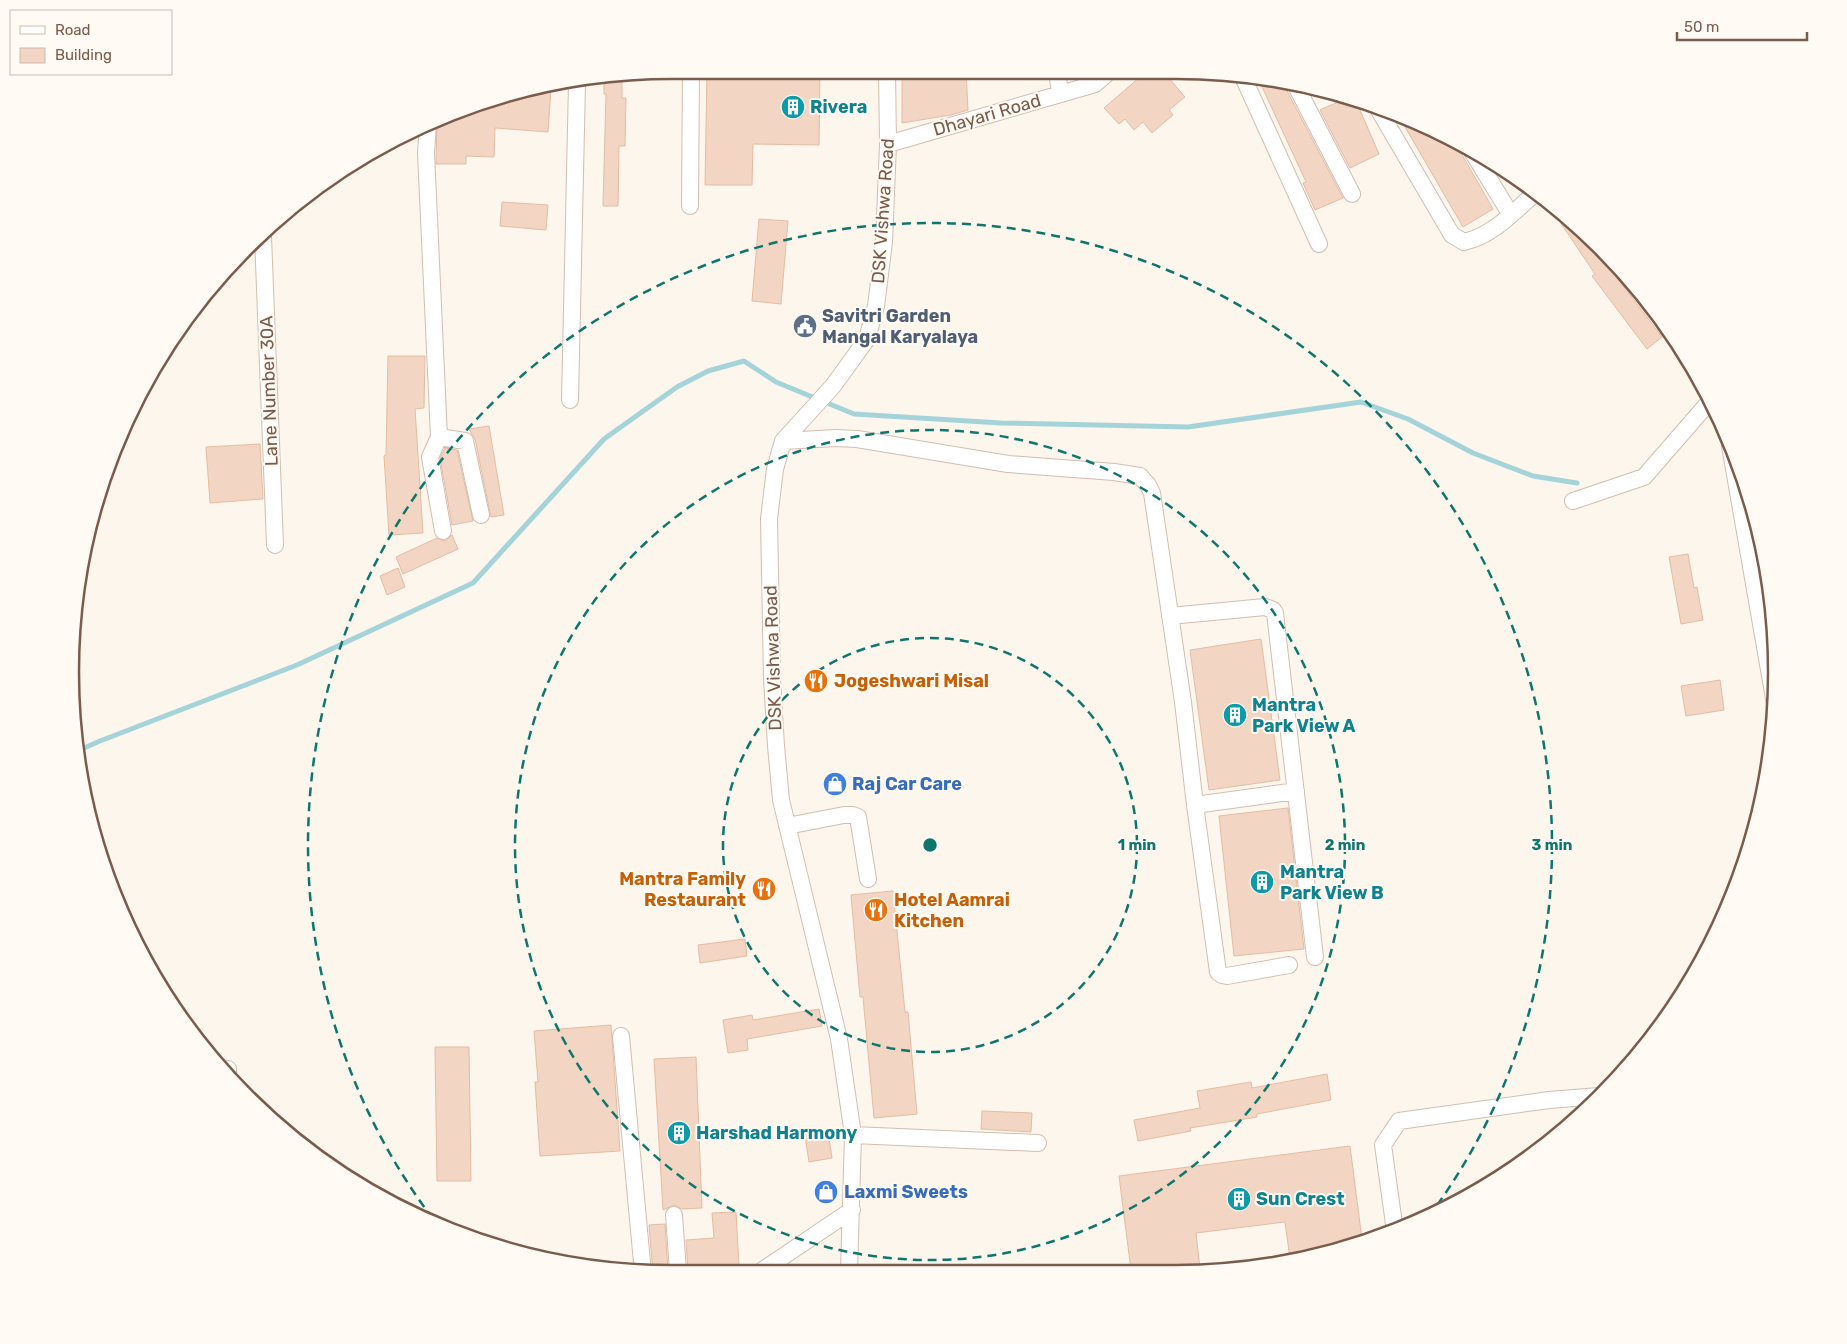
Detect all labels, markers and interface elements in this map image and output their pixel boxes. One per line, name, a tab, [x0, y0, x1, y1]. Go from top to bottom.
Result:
legend	[10, 10, 172, 75]
scale bar	[1677, 10, 1807, 42]
text: 50 m	[1684, 18, 1719, 36]
text: Road	[55, 21, 91, 39]
text: Building	[55, 46, 112, 64]
street label: Dhayari Road	[931, 89, 1043, 141]
building icon: Rivera	[780, 94, 806, 120]
place label: Rivera	[810, 96, 867, 118]
street label: DSK Vishwa Road	[867, 138, 899, 284]
place label: Savitri Garden Mangal Karyalaya	[822, 305, 978, 348]
public building icon: Savitri Garden Mangal Karyalaya	[792, 313, 818, 339]
street label: Lane Number 30A	[255, 315, 283, 467]
street label: DSK Vishwa Road	[759, 585, 787, 731]
restaurant icon: Jogeshwari Misal	[803, 668, 829, 694]
place label: Jogeshwari Misal	[834, 670, 989, 692]
place label: Mantra Park View A	[1252, 694, 1355, 737]
building icon: Mantra Park View A	[1222, 702, 1248, 728]
shop icon: Raj Car Care	[822, 771, 848, 797]
place label: Raj Car Care	[852, 773, 962, 795]
centre of rings	[921, 836, 939, 854]
text: 1 min	[1118, 836, 1156, 854]
text: 2 min	[1325, 836, 1365, 854]
text: 3 min	[1532, 836, 1572, 854]
place label: Mantra Park View B	[1280, 861, 1384, 904]
place label: Mantra Family Restaurant	[619, 868, 746, 911]
building icon: Mantra Park View B	[1249, 869, 1275, 895]
restaurant icon: Mantra Family Restaurant	[751, 876, 777, 902]
place label: Hotel Aamrai Kitchen	[894, 889, 1010, 932]
restaurant icon: Hotel Aamrai Kitchen	[863, 897, 889, 923]
building icon: Harshad Harmony	[666, 1120, 692, 1146]
place label: Harshad Harmony	[696, 1122, 858, 1144]
shop icon: Laxmi Sweets	[813, 1179, 839, 1205]
place label: Laxmi Sweets	[844, 1181, 968, 1203]
building icon: Sun Crest	[1226, 1186, 1252, 1212]
place label: Sun Crest	[1256, 1188, 1345, 1210]

